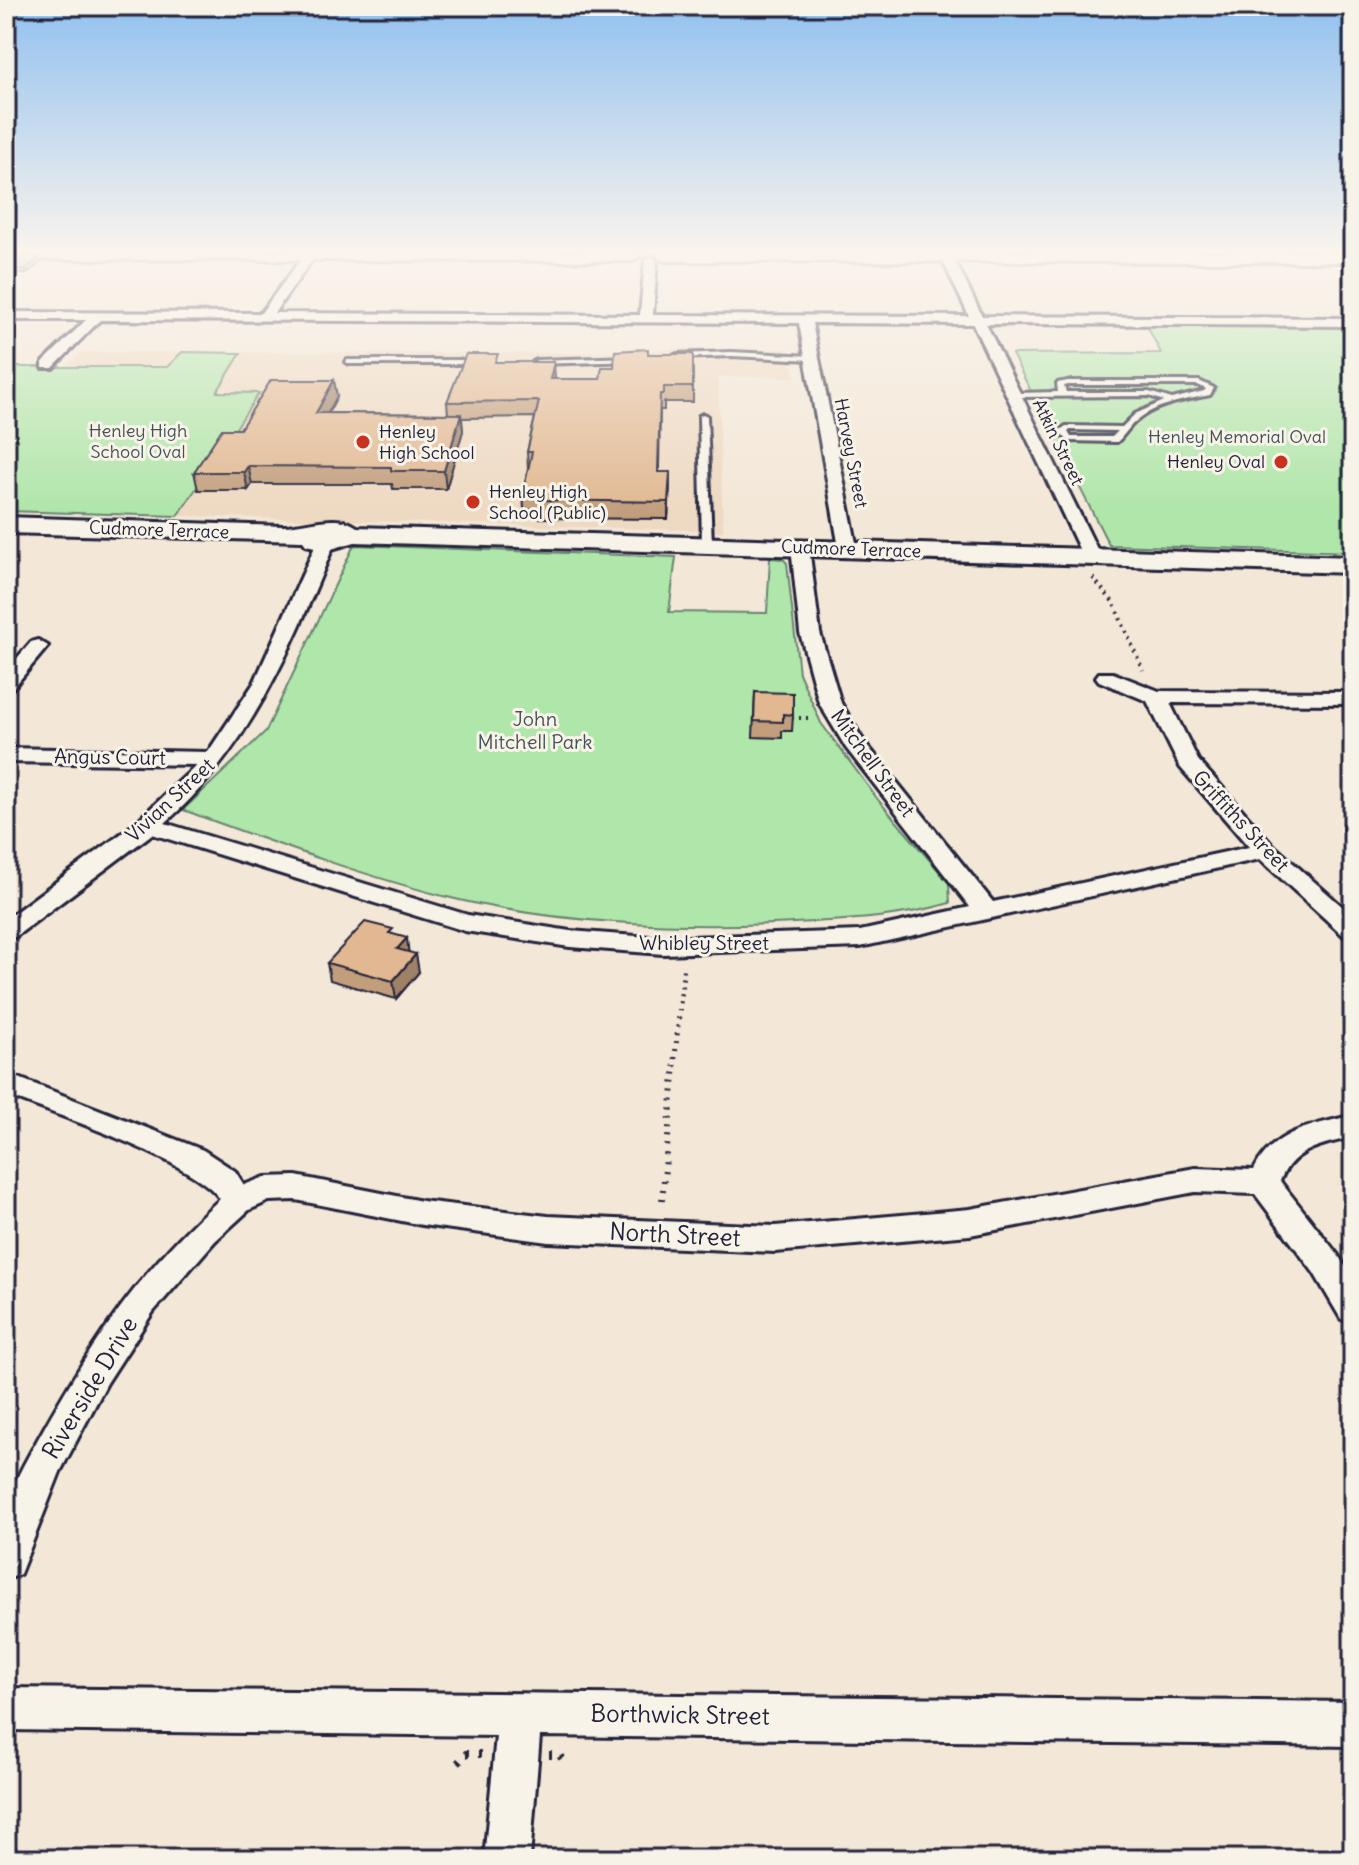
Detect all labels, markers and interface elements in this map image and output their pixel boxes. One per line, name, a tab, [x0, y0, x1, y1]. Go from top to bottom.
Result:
street label: Atkin Street	[1028, 395, 1089, 489]
street label: Harvey Street	[830, 396, 873, 510]
park label: Henley High School Oval	[89, 419, 187, 463]
place label: Henley High School	[379, 420, 475, 464]
park label: Henley Memorial Oval	[1148, 425, 1326, 448]
marker: Henley High School	[354, 433, 372, 451]
place label: Henley Oval	[1167, 450, 1265, 473]
marker: Henley Oval	[1272, 453, 1290, 471]
place label: Henley High School (Public)	[489, 480, 606, 524]
marker: Henley High School (Public)	[464, 493, 482, 511]
street label: Cudmore Terrace	[88, 516, 230, 543]
street label: Cudmore Terrace	[780, 535, 922, 562]
street label: Mitchell Street	[826, 704, 921, 822]
park label: John Mitchell Park	[478, 706, 592, 754]
street label: Angus Court	[54, 743, 166, 770]
street label: Vivian Street	[120, 752, 219, 847]
street label: Griffiths Street	[1188, 765, 1295, 877]
street label: Whibley Street	[639, 930, 769, 955]
street label: North Street	[609, 1216, 741, 1252]
street label: Riverside Drive	[35, 1311, 143, 1464]
street label: Borthwick Street	[590, 1697, 770, 1731]

